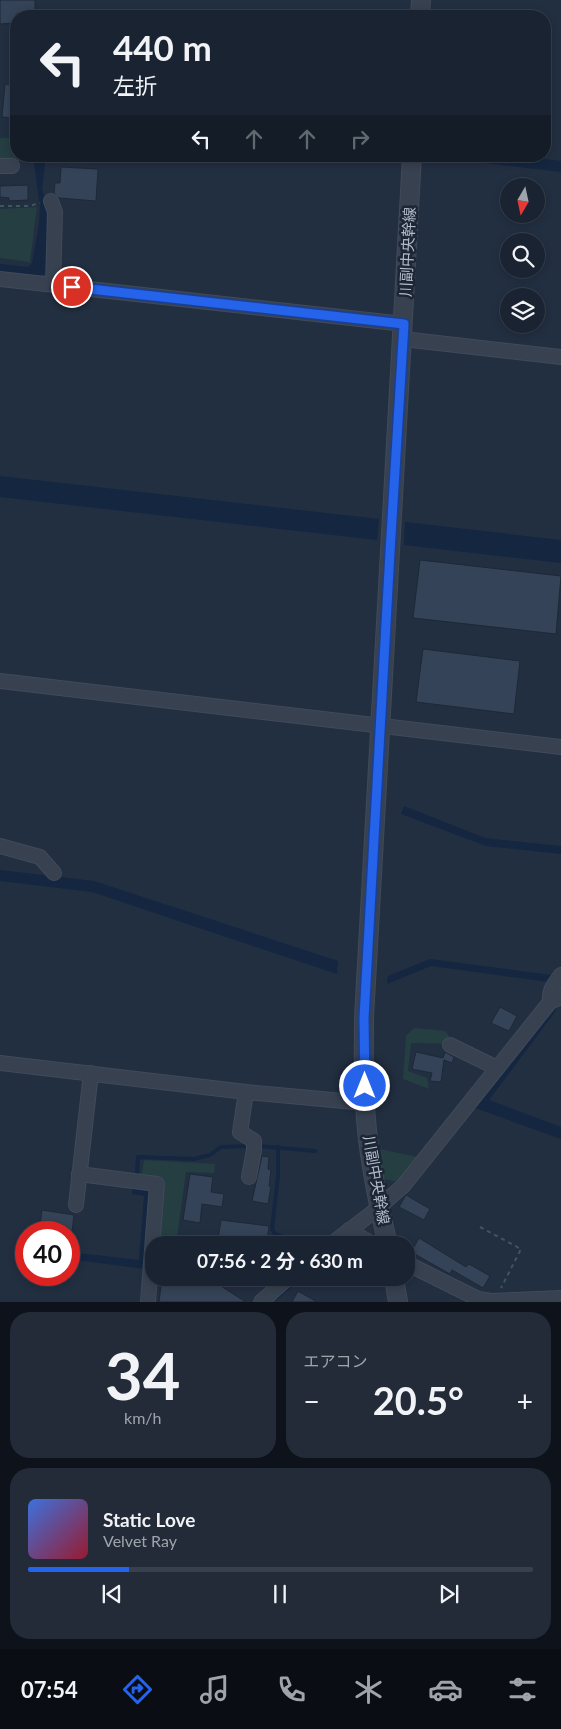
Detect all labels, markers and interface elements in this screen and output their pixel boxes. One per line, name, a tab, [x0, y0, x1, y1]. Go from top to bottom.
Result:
text: 440 m	[113, 26, 212, 68]
icon: left	[30, 30, 95, 95]
text: 左折	[113, 72, 157, 99]
icon: left	[187, 125, 215, 153]
icon: ahead	[240, 125, 268, 153]
icon: ahead	[293, 125, 321, 153]
icon: right	[346, 125, 374, 153]
north arrow	[500, 178, 545, 222]
map controls	[500, 178, 545, 333]
street label: 川副中央幹線	[396, 207, 418, 297]
button: search	[500, 233, 545, 278]
pin	[51, 266, 93, 308]
icon: arrive	[58, 273, 86, 301]
button: layers	[500, 288, 545, 333]
position arrow	[338, 1059, 390, 1111]
street label: 川副中央幹線	[360, 1134, 394, 1226]
speed limit sign: 40	[15, 1221, 80, 1286]
text: 07:56 · 2 分 · 630 m	[197, 1249, 363, 1272]
text: 34	[105, 1336, 180, 1414]
text: エアコン	[304, 1351, 368, 1370]
text: 20.5°	[373, 1377, 464, 1423]
text: −	[304, 1384, 320, 1418]
text: +	[517, 1384, 533, 1418]
text: km/h	[124, 1408, 161, 1427]
text: Static Love	[103, 1508, 195, 1531]
text: Velvet Ray	[103, 1531, 177, 1550]
icon: previous	[98, 1580, 126, 1608]
icon: pause	[266, 1580, 294, 1608]
icon: next	[435, 1580, 463, 1608]
icon: directions	[120, 1672, 155, 1707]
icon: music	[197, 1672, 232, 1707]
icon: phone	[274, 1672, 309, 1707]
icon: climate	[351, 1672, 386, 1707]
icon: car	[428, 1672, 463, 1707]
icon: filters	[505, 1672, 540, 1707]
text: 07:54	[21, 1676, 78, 1703]

